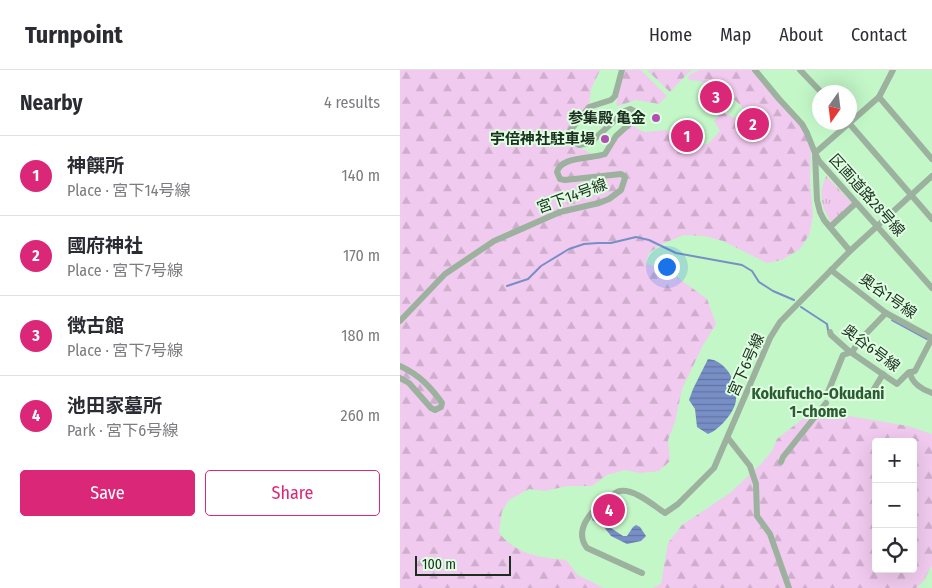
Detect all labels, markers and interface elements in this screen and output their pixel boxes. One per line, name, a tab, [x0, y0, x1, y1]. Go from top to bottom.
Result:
text: Turnpoint	[25, 21, 123, 49]
text: Home	[649, 24, 692, 46]
text: Map	[720, 24, 751, 46]
text: About	[779, 24, 823, 46]
text: Contact	[851, 24, 907, 46]
pin: 3	[700, 78, 732, 116]
north arrow	[812, 85, 857, 130]
text: Nearby	[20, 90, 82, 116]
text: 4 results	[324, 93, 380, 112]
pin: 2	[737, 105, 769, 143]
place label: 参集殿 亀金	[568, 109, 646, 127]
marker: 参集殿 亀金	[650, 112, 662, 124]
pin: 1	[671, 117, 703, 155]
place label: 宇倍神社駐車場	[490, 130, 595, 148]
marker: 宇倍神社駐車場	[599, 133, 611, 145]
street label: 区画道路28号線	[825, 150, 909, 240]
text: 神饌所	[67, 154, 124, 177]
text: 1	[33, 166, 39, 185]
text: 140 m	[342, 166, 380, 185]
street label: 宮下14号線	[535, 175, 609, 217]
text: Place · 宮下14号線	[67, 181, 191, 200]
text: 國府神社	[67, 234, 143, 257]
text: 2	[32, 246, 40, 265]
text: 170 m	[343, 246, 380, 265]
your location	[654, 254, 680, 280]
text: Place · 宮下7号線	[67, 261, 183, 280]
street label: 奥谷1号線	[856, 270, 920, 322]
text: 徴古館	[67, 314, 124, 337]
street label: 奥谷6号線	[839, 321, 903, 375]
text: 3	[32, 326, 40, 345]
text: 180 m	[341, 326, 380, 345]
street label: 宮下6号線	[724, 331, 768, 399]
text: Place · 宮下7号線	[67, 341, 183, 360]
district label: Kokufucho-Okudani 1-chome	[752, 384, 884, 421]
text: 池田家墓所	[67, 394, 162, 417]
text: 4	[32, 406, 40, 425]
text: 260 m	[341, 406, 380, 425]
text: Park · 宮下6号線	[67, 421, 178, 440]
map controls	[872, 438, 917, 573]
button: +	[872, 438, 917, 483]
button: Save	[20, 470, 195, 516]
button: Share	[205, 470, 380, 516]
button: −	[872, 483, 917, 528]
pin: 4	[593, 491, 625, 529]
button: locate	[872, 528, 917, 573]
scale bar	[415, 553, 511, 576]
text: 100 m	[422, 556, 456, 573]

